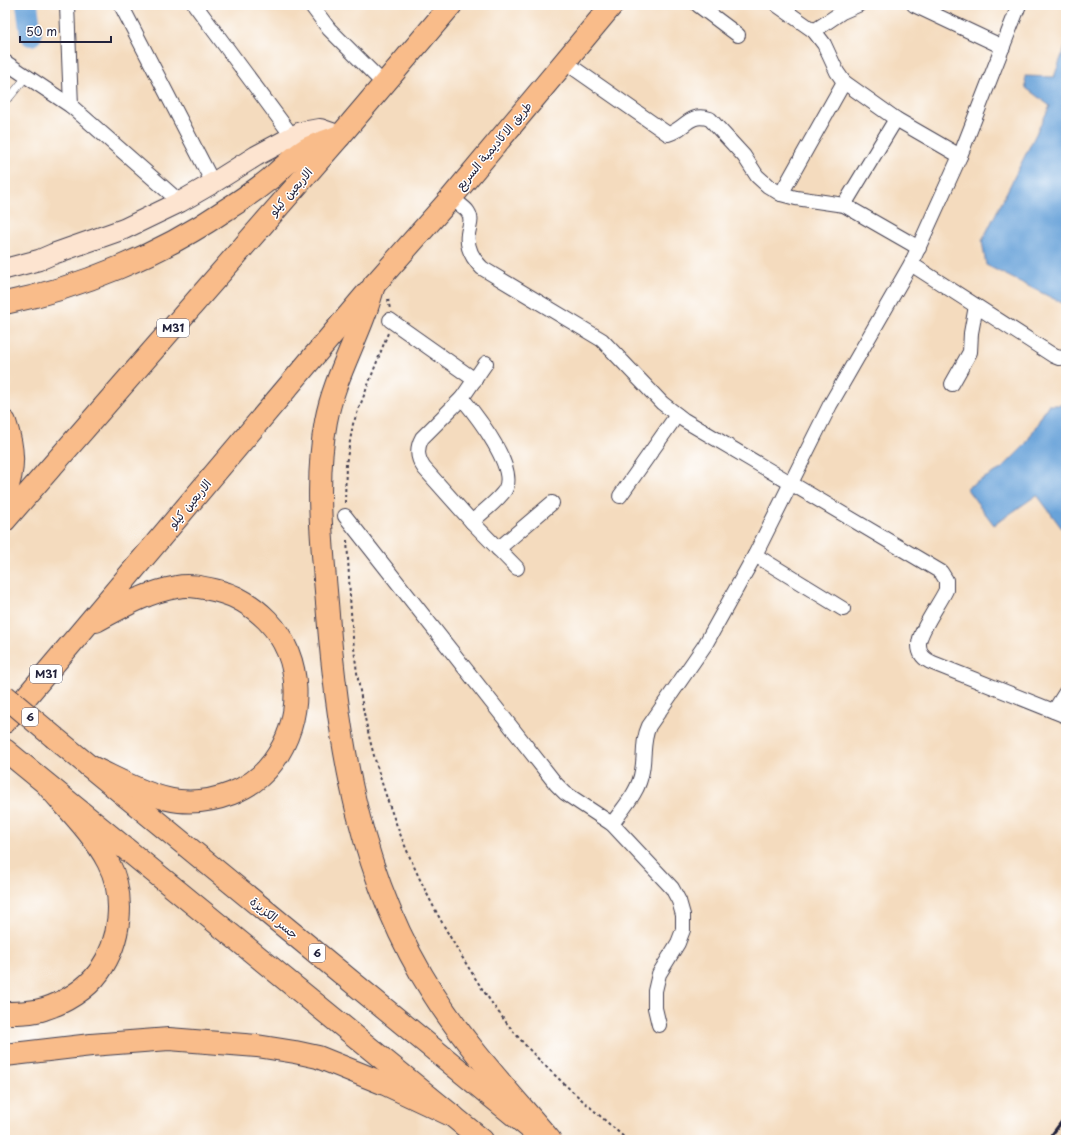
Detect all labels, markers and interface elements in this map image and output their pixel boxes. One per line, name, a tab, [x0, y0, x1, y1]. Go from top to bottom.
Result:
scale bar	[20, 18, 111, 44]
text: 50 m	[26, 22, 57, 40]
street label: طريق الاكاديمية السريع	[451, 97, 536, 194]
street label: الاربعين كيلو	[264, 163, 316, 220]
road number: M31	[157, 319, 189, 337]
street label: الاربعين كيلو	[163, 475, 215, 532]
road number: M31	[30, 665, 62, 683]
road number: 6	[22, 708, 38, 726]
street label: جسر الكزيزة	[246, 892, 303, 942]
road number: 6	[309, 944, 325, 962]

